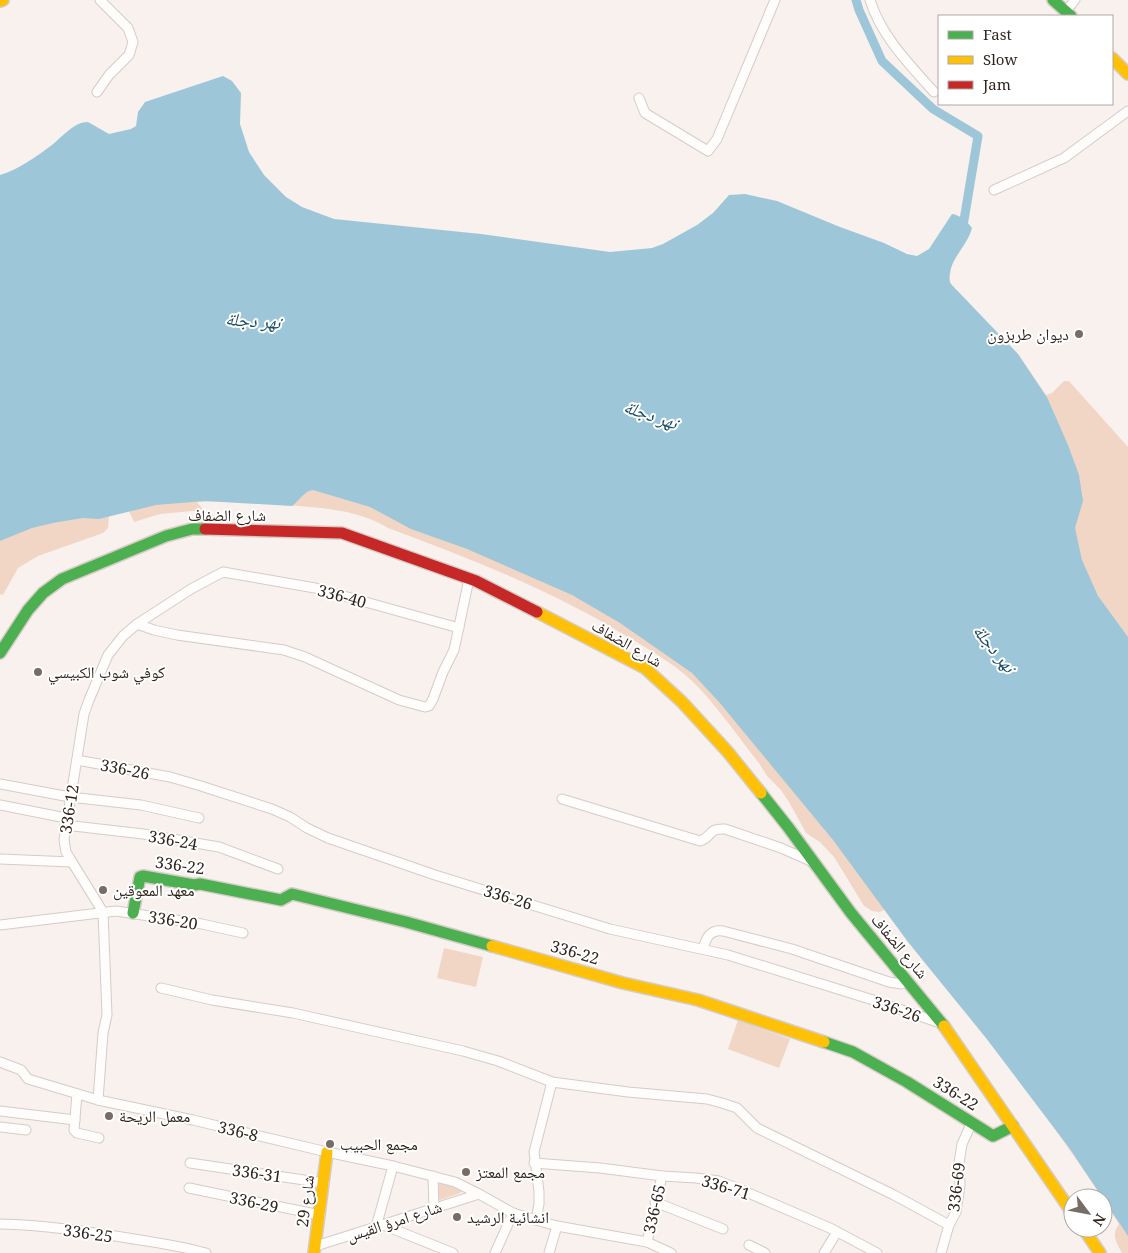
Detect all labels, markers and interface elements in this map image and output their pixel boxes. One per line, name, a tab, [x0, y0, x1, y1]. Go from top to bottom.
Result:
legend	[938, 15, 1113, 105]
text: Fast	[983, 24, 1012, 44]
text: Slow	[983, 49, 1017, 69]
text: Jam	[982, 74, 1011, 94]
water label: نهر دجلة	[225, 306, 285, 334]
place label: ديوان طربزون	[987, 323, 1069, 345]
marker: ديوان طربزون	[1073, 328, 1085, 340]
water label: نهر دجلة	[621, 394, 684, 435]
street label: شارع الضفاف	[188, 504, 266, 526]
street label: 336-40	[315, 579, 369, 613]
street label: شارع الضفاف	[588, 614, 666, 672]
water label: نهر دجلة	[968, 619, 1024, 680]
place label: كوفي شوب الكبيسي	[48, 661, 165, 685]
marker: كوفي شوب الكبيسي	[32, 666, 44, 678]
street label: 336-26	[99, 753, 152, 785]
street label: 336-12	[54, 783, 84, 835]
street label: 336-24	[147, 825, 199, 855]
street label: 336-22	[154, 851, 206, 879]
place label: معهد المعوقين	[113, 879, 195, 901]
street label: 336-26	[481, 879, 535, 915]
marker: معهد المعوقين	[97, 884, 109, 896]
street label: 336-20	[147, 905, 199, 935]
street label: شارع الضفاف	[866, 909, 934, 983]
street label: 336-22	[548, 935, 602, 969]
street label: 336-26	[870, 991, 924, 1028]
street label: 336-22	[929, 1071, 983, 1115]
place label: معمل الريحة	[119, 1105, 190, 1127]
marker: معمل الريحة	[103, 1110, 115, 1122]
street label: 336-8	[216, 1115, 260, 1147]
place label: مجمع الحبيب	[340, 1133, 418, 1155]
marker: مجمع الحبيب	[324, 1138, 336, 1150]
street label: 336-31	[231, 1159, 283, 1187]
place label: مجمع المعتز	[475, 1161, 545, 1183]
street label: 336-69	[942, 1161, 970, 1213]
marker: مجمع المعتز	[460, 1166, 472, 1178]
street label: 336-71	[699, 1169, 753, 1205]
street label: شارع 29	[291, 1174, 319, 1228]
street label: 336-65	[638, 1182, 670, 1236]
street label: 336-29	[227, 1186, 281, 1218]
north arrow	[1063, 1188, 1113, 1238]
street label: شارع امرؤ القيس	[343, 1195, 445, 1247]
place label: انشائية الرشيد	[467, 1206, 549, 1228]
text: N	[1088, 1210, 1110, 1230]
marker: انشائية الرشيد	[451, 1211, 463, 1223]
street label: 336-25	[62, 1219, 114, 1247]

